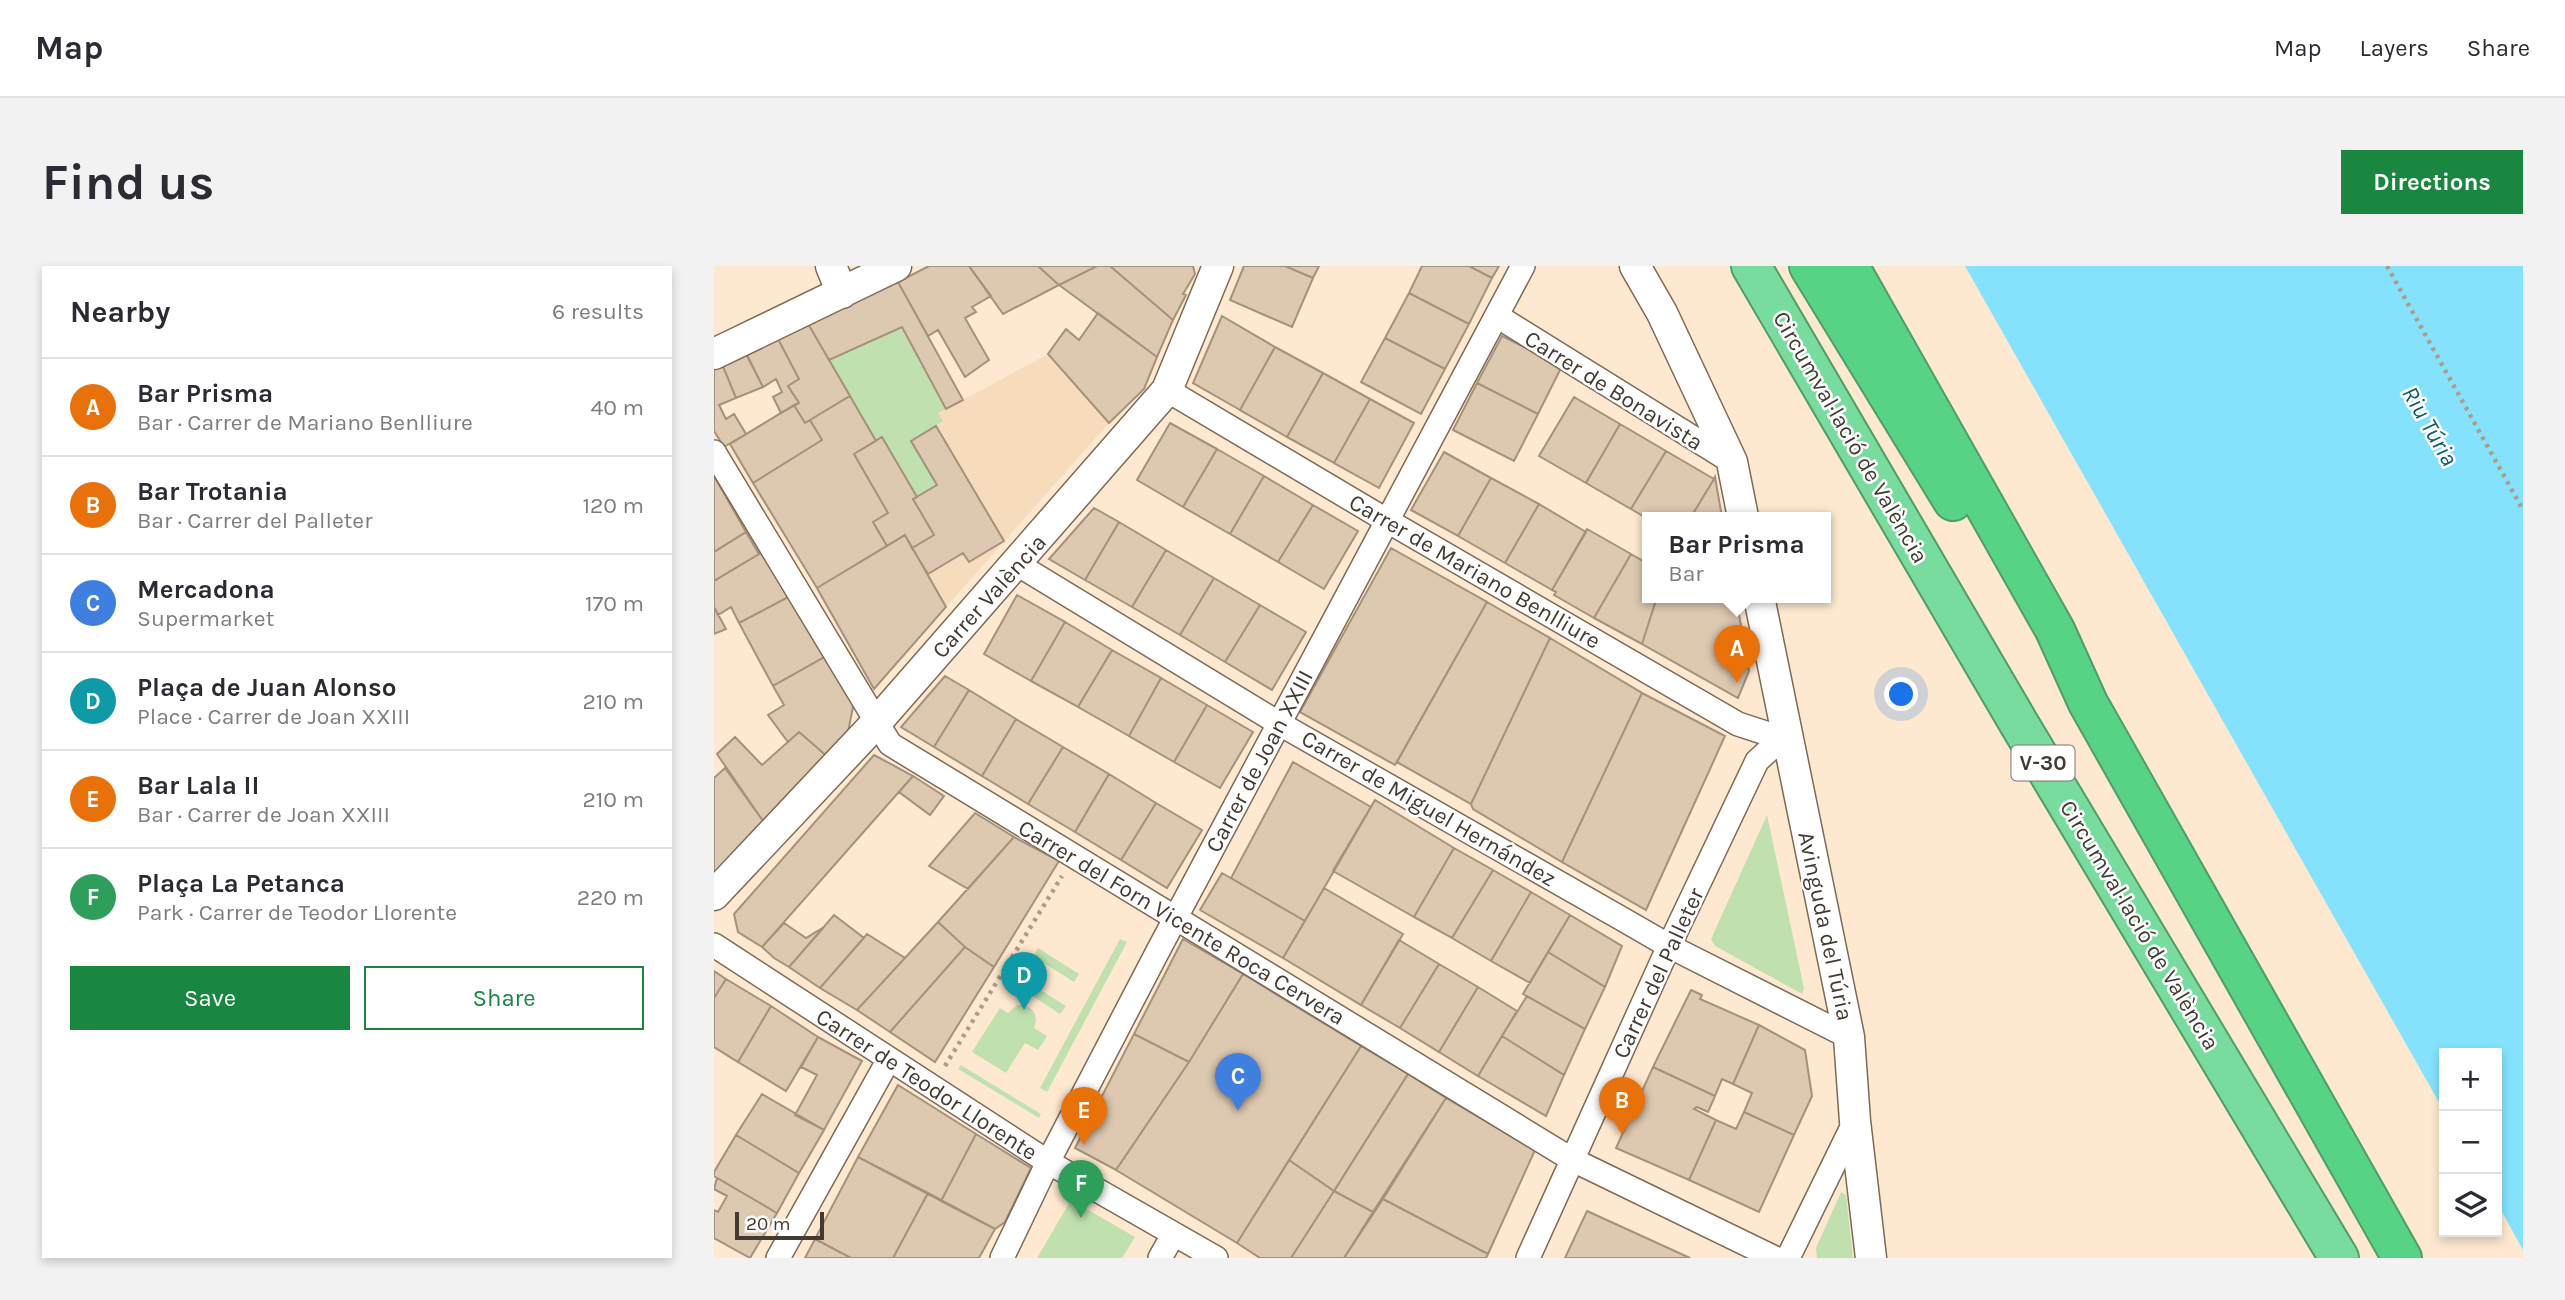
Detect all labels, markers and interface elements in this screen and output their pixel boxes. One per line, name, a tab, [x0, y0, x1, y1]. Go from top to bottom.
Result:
text: Map	[35, 29, 103, 67]
text: Map	[2274, 34, 2322, 62]
text: Layers	[2360, 34, 2429, 62]
text: Share	[2467, 34, 2530, 62]
button: Directions	[2341, 150, 2523, 214]
text: Find us	[42, 154, 214, 211]
text: Nearby	[70, 294, 170, 330]
text: 6 results	[552, 298, 644, 325]
street label: Circumval·lació de València	[1767, 306, 1934, 568]
street label: Carrer de Bonavista	[1520, 325, 1708, 456]
text: Bar Prisma	[137, 378, 273, 409]
water label: Riu Túria	[2396, 381, 2464, 471]
text: A	[86, 394, 100, 421]
text: 40 m	[591, 394, 644, 421]
text: Bar · Carrer de Mariano Benlliure	[137, 409, 473, 436]
text: Bar Trotania	[137, 476, 288, 507]
street label: Carrer de Mariano Benlliure	[1344, 488, 1605, 655]
text: B	[86, 492, 100, 519]
text: 120 m	[582, 492, 644, 519]
text: Bar · Carrer del Palleter	[137, 507, 372, 534]
popup	[1642, 512, 1831, 603]
street label: Carrer València	[927, 529, 1052, 664]
text: Bar Prisma	[1668, 529, 1805, 560]
text: Bar	[1668, 560, 1704, 587]
text: Mercadona	[137, 574, 275, 605]
text: C	[86, 590, 100, 617]
text: 170 m	[585, 590, 644, 617]
text: Supermarket	[137, 605, 274, 632]
pin: A	[1714, 625, 1760, 683]
street label: Carrer de Joan XXIII	[1200, 665, 1319, 857]
text: Plaça de Juan Alonso	[137, 672, 396, 703]
your location	[1884, 677, 1918, 711]
text: D	[85, 688, 101, 715]
text: 210 m	[582, 688, 644, 715]
text: Place · Carrer de Joan XXIII	[137, 703, 410, 730]
street label: Carrer de Miguel Hernández	[1297, 724, 1561, 892]
road number: V-30	[2012, 746, 2074, 780]
text: Bar Lala II	[137, 770, 259, 801]
text: E	[86, 786, 100, 813]
text: 210 m	[582, 786, 644, 813]
street label: Circumval·lació de València	[2054, 796, 2225, 1055]
text: Bar · Carrer de Joan XXIII	[137, 801, 390, 828]
street label: Carrer del Forn Vicente Roca Cervera	[1013, 814, 1350, 1031]
street label: Avinguda del Túria	[1792, 829, 1859, 1023]
text: Plaça La Petanca	[137, 868, 345, 899]
street label: Carrer del Palleter	[1607, 883, 1710, 1063]
text: F	[87, 884, 99, 911]
text: 220 m	[577, 884, 644, 911]
text: Park · Carrer de Teodor Llorente	[137, 899, 457, 926]
pin: D	[1001, 952, 1047, 1010]
button: Save	[70, 966, 350, 1030]
button: Share	[364, 966, 644, 1030]
street label: Carrer de Teodor Llorente	[811, 1003, 1042, 1166]
map controls	[2439, 1048, 2502, 1237]
button: +	[2439, 1048, 2502, 1111]
pin: C	[1215, 1053, 1261, 1111]
pin: B	[1599, 1077, 1645, 1135]
pin: E	[1061, 1087, 1107, 1145]
button: −	[2439, 1111, 2502, 1174]
pin: F	[1058, 1160, 1104, 1218]
button: layers	[2439, 1174, 2502, 1237]
scale bar	[735, 1209, 824, 1241]
text: 20 m	[746, 1213, 791, 1235]

